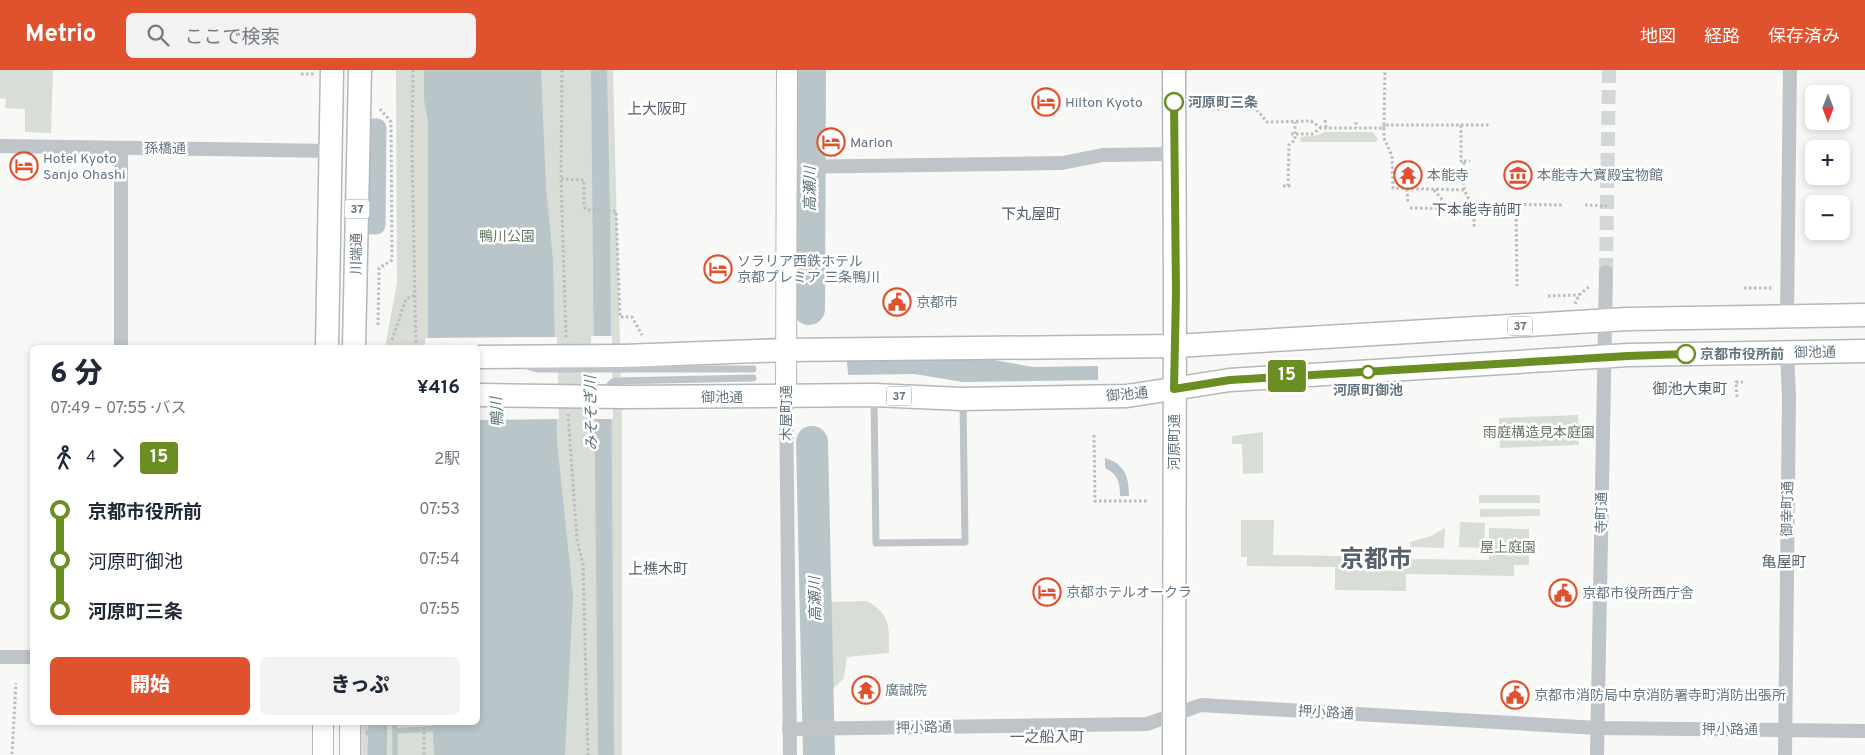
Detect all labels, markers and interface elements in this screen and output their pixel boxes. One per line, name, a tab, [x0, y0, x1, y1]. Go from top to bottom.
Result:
search box	[126, 13, 476, 58]
text: Metrio	[25, 20, 96, 50]
icon: search	[144, 21, 172, 49]
text: ここで検索	[184, 26, 279, 50]
text: 地図	[1640, 26, 1676, 49]
text: 経路	[1704, 26, 1740, 49]
text: 保存済み	[1768, 26, 1840, 49]
north arrow	[1805, 85, 1850, 130]
map controls	[1805, 85, 1850, 240]
hotel icon: Hilton Kyoto	[1031, 87, 1061, 117]
marker: 河原町三条	[1164, 92, 1184, 112]
place label: 河原町三条	[1188, 94, 1258, 112]
place label: Hilton Kyoto	[1065, 95, 1143, 112]
district label: 上大阪町	[627, 101, 687, 120]
hotel icon: Marion	[816, 127, 846, 157]
place label: Marion	[850, 135, 893, 152]
button: +	[1805, 140, 1850, 185]
street label: 孫橋通	[144, 141, 186, 158]
hotel icon: Hotel Kyoto Sanjo Ohashi	[9, 151, 39, 181]
place label: Hotel Kyoto Sanjo Ohashi	[43, 151, 125, 184]
temple icon: 本能寺	[1393, 160, 1423, 190]
museum icon: 本能寺大寶殿宝物館	[1503, 160, 1533, 190]
water label: 高瀬川	[802, 165, 821, 212]
place label: 本能寺	[1427, 167, 1469, 185]
place label: 本能寺大寶殿宝物館	[1537, 167, 1663, 185]
button: −	[1805, 195, 1850, 240]
road number: 37	[344, 200, 370, 218]
district label: 下本能寺前町	[1432, 201, 1522, 221]
district label: 下丸屋町	[1001, 206, 1061, 225]
park label: 鴨川公園	[479, 229, 535, 246]
street label: 川端通	[349, 233, 366, 275]
hotel icon: ソラリア西鉄ホテル 京都プレミア 三条鴨川	[703, 254, 733, 284]
place label: ソラリア西鉄ホテル 京都プレミア 三条鴨川	[737, 254, 880, 287]
public building icon: 京都市	[882, 287, 912, 317]
place label: 京都市	[916, 295, 958, 312]
road number: 37	[1508, 317, 1532, 336]
marker: 京都市役所前	[1676, 344, 1696, 364]
street label: 御池通	[1794, 345, 1836, 362]
place label: 京都市役所前	[1700, 346, 1784, 364]
text: 6 分	[50, 357, 103, 393]
line badge: 15	[1264, 360, 1310, 392]
text: 15	[1278, 364, 1296, 387]
marker: 河原町御池	[1361, 365, 1375, 379]
water label: みそそぎ川	[582, 373, 603, 451]
text: ¥416	[417, 376, 460, 400]
district label: 御池大東町	[1652, 381, 1728, 400]
place label: 河原町御池	[1333, 383, 1403, 400]
street label: 木屋町通	[779, 385, 796, 441]
street label: 御池通	[1105, 385, 1149, 406]
road number: 37	[886, 386, 912, 406]
street label: 御池通	[701, 390, 743, 407]
water label: 鴨川	[488, 394, 509, 427]
text: 07:49 – 07:55 · バス	[50, 399, 187, 419]
street label: 河原町通	[1167, 414, 1184, 470]
park label: 雨庭構造見本庭園	[1483, 425, 1595, 442]
icon: walk	[50, 444, 78, 472]
icon: forward	[104, 444, 132, 472]
text: 15	[150, 446, 168, 469]
text: 4	[86, 448, 96, 468]
text: 2駅	[434, 450, 460, 470]
street label: 御幸町通	[1780, 481, 1797, 537]
street label: 寺町通	[1594, 492, 1611, 534]
text: 07:53	[419, 500, 460, 520]
text: 京都市役所前	[88, 501, 202, 525]
park label: 屋上庭園	[1480, 540, 1536, 557]
district label: 京都市	[1340, 546, 1412, 576]
text: 07:54	[419, 550, 460, 570]
text: 河原町御池	[88, 551, 183, 575]
district label: 亀屋町	[1761, 554, 1807, 573]
district label: 上樵木町	[628, 561, 688, 580]
water label: 高瀬川	[807, 574, 826, 622]
hotel icon: 京都ホテルオークラ	[1032, 577, 1062, 607]
public building icon: 京都市役所西庁舎	[1548, 578, 1578, 608]
place label: 京都ホテルオークラ	[1066, 585, 1192, 602]
place label: 京都市役所西庁舎	[1582, 586, 1694, 603]
text: 07:55	[419, 600, 460, 620]
text: 河原町三条	[88, 601, 183, 625]
button: 開始	[50, 657, 250, 715]
button: きっぷ	[260, 657, 460, 715]
temple icon: 廣誠院	[851, 675, 881, 705]
public building icon: 京都市消防局中京消防署寺町消防出張所	[1500, 680, 1530, 710]
place label: 廣誠院	[885, 683, 927, 700]
place label: 京都市消防局中京消防署寺町消防出張所	[1534, 688, 1786, 705]
street label: 押小路通	[1298, 704, 1354, 723]
street label: 押小路通	[896, 720, 952, 737]
street label: 押小路通	[1702, 722, 1758, 739]
district label: 一之船入町	[1009, 729, 1085, 748]

